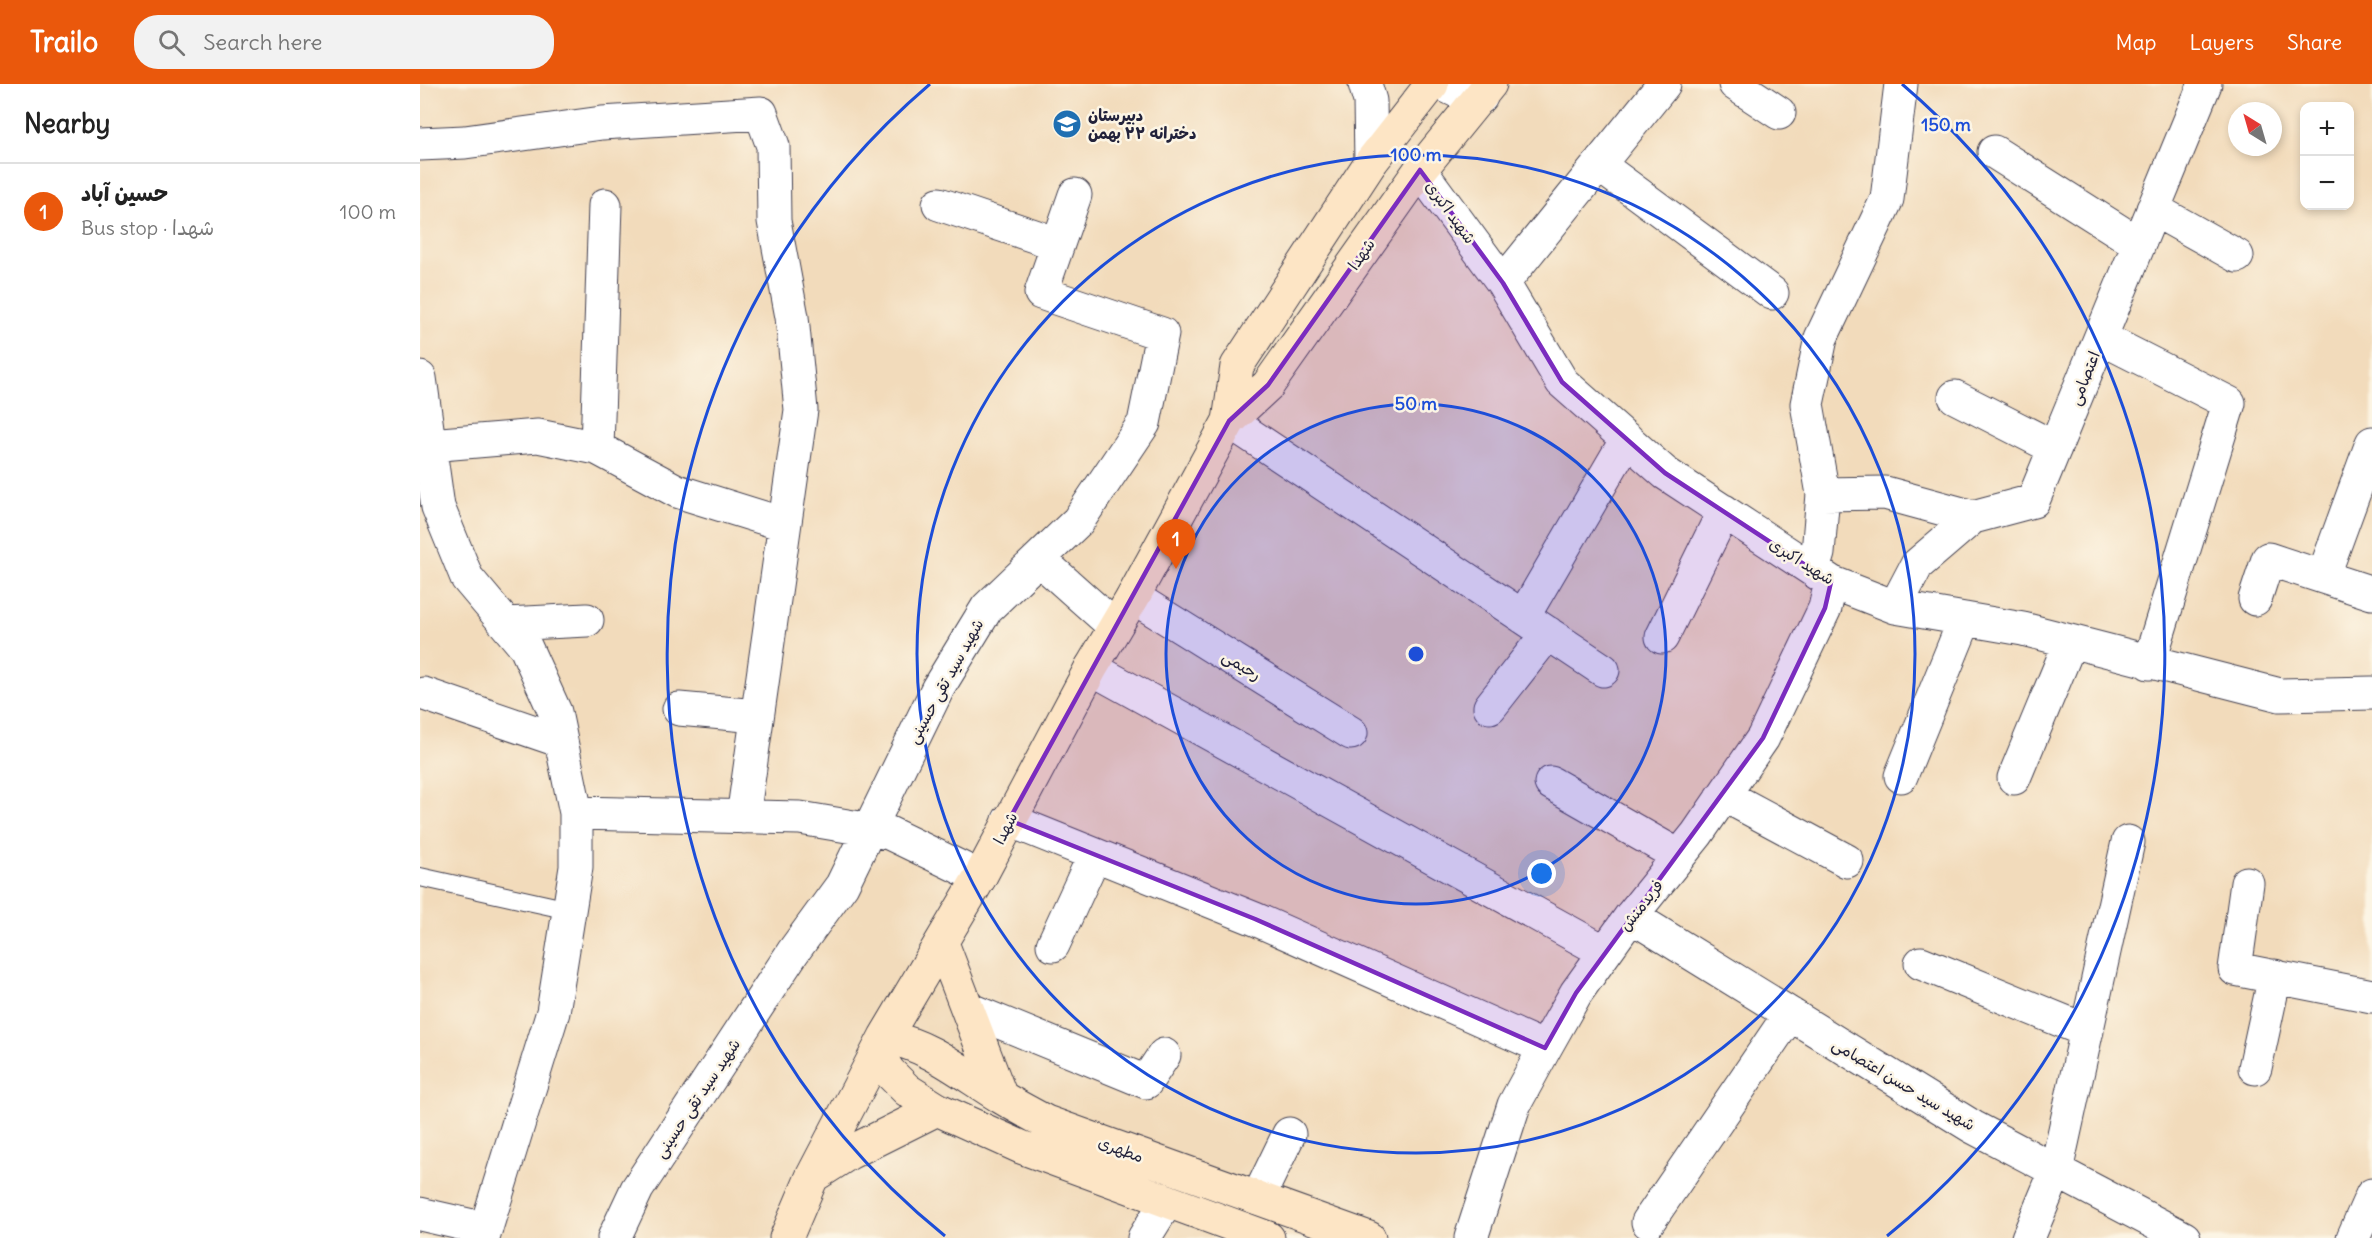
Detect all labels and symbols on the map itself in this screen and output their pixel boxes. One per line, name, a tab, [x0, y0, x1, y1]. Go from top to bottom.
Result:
north arrow	[2228, 102, 2282, 156]
place label: دبیرستان دخترانه ۲۲ بهمن	[1088, 105, 1197, 143]
school or university icon: دبیرستان دخترانه ۲۲ بهمن	[1051, 108, 1083, 140]
text: 150 m	[1921, 113, 1971, 136]
text: 100 m	[1391, 143, 1442, 166]
street label: شهید اکبری	[1422, 177, 1480, 247]
street label: شهدا	[1343, 234, 1379, 274]
street label: اعتصامی	[2064, 348, 2105, 408]
text: 50 m	[1395, 392, 1437, 415]
pin: 1	[1156, 520, 1196, 569]
street label: شهید اکبری	[1766, 533, 1838, 589]
street label: شهید سید تقی حسینی	[902, 615, 988, 747]
centre of rings	[1406, 644, 1426, 664]
street label: رحیمی	[1218, 645, 1265, 685]
street label: شهدا	[988, 808, 1022, 848]
your location	[1527, 859, 1556, 888]
street label: فریدمنش	[1615, 875, 1667, 935]
street label: شهید سید حسن اعتصامی	[1828, 1033, 1979, 1135]
street label: شهید سید تقی حسینی	[650, 1035, 745, 1162]
street label: مطهری	[1096, 1132, 1146, 1166]

